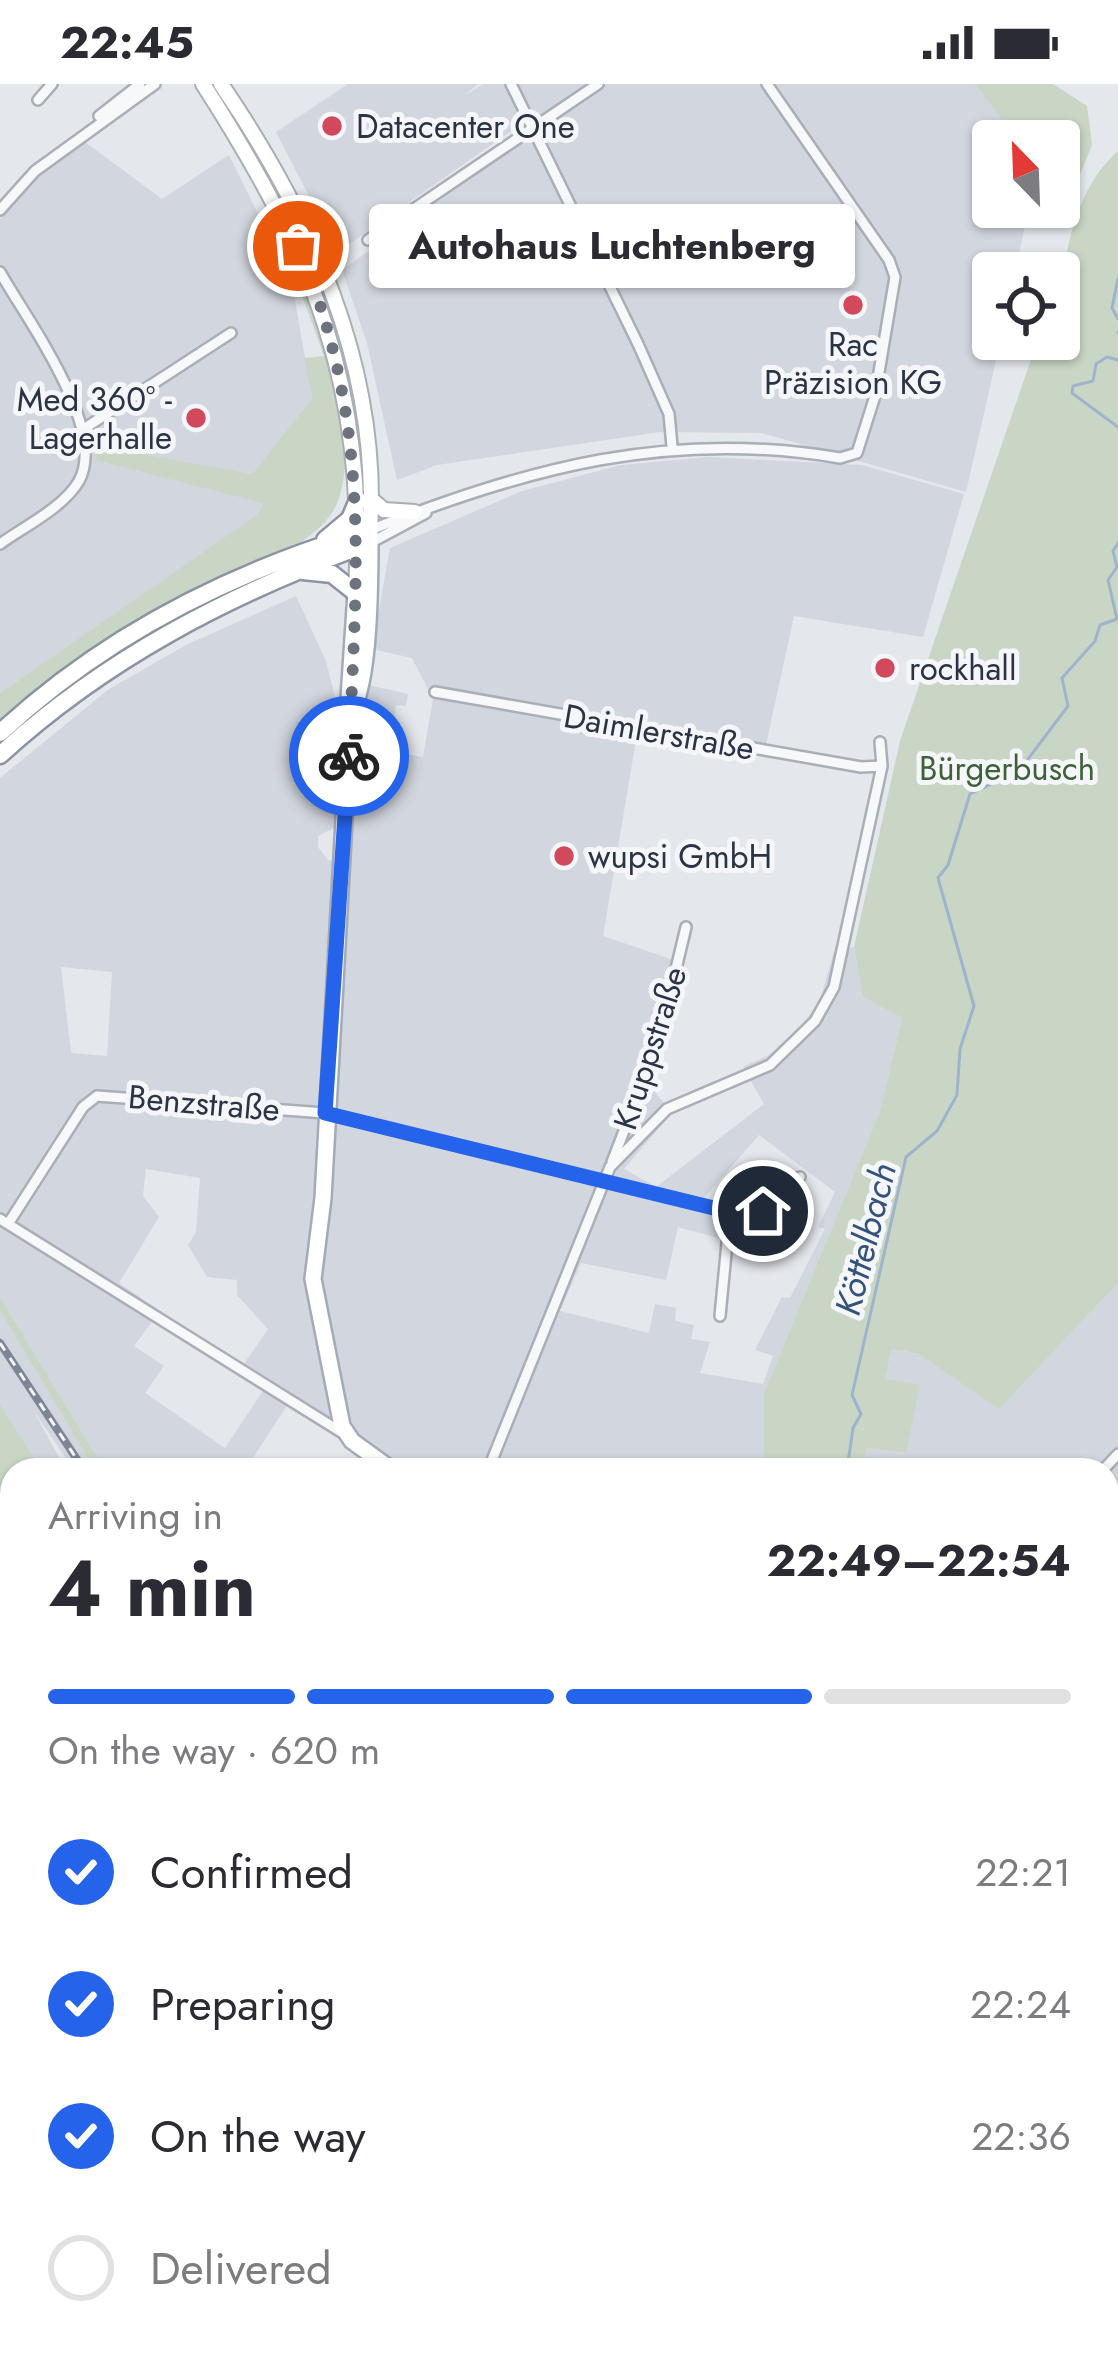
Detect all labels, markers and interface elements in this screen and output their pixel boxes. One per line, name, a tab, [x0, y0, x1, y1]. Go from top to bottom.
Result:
text: 22:45	[60, 10, 194, 75]
place label: Datacenter One	[356, 103, 575, 150]
marker: Datacenter One	[319, 113, 345, 139]
north arrow	[972, 120, 1080, 228]
map controls	[972, 120, 1080, 360]
pin	[247, 195, 349, 297]
callout: Autohaus Luchtenberg	[370, 204, 856, 288]
icon: bag	[265, 213, 331, 279]
text: Autohaus Luchtenberg	[408, 217, 816, 274]
button: locate	[972, 252, 1080, 360]
marker: Rac Präzision KG	[840, 292, 866, 318]
place label: Rac Präzision KG	[764, 321, 942, 406]
place label: Med 360° - Lagerhalle	[17, 376, 172, 461]
marker: Med 360° - Lagerhalle	[183, 405, 209, 431]
place label: rockhall	[909, 645, 1017, 692]
marker: rockhall	[872, 655, 898, 681]
street label: Daimlerstraße	[560, 692, 758, 772]
courier	[289, 696, 409, 816]
icon: bike	[316, 723, 382, 789]
park label: Bürgerbusch	[919, 745, 1095, 792]
place label: wupsi GmbH	[588, 833, 772, 880]
marker: wupsi GmbH	[551, 843, 577, 869]
street label: Kruppstraße	[602, 960, 698, 1136]
street label: Benzstraße	[126, 1073, 282, 1133]
water label: Köttelbach	[821, 1157, 909, 1321]
pin	[712, 1160, 814, 1262]
icon: home	[730, 1178, 796, 1244]
text: Arriving in	[48, 1487, 223, 1544]
text: 22:49–22:54	[767, 1528, 1071, 1593]
text: 4 min	[48, 1533, 256, 1645]
text: On the way · 620 m	[48, 1722, 380, 1779]
icon: check	[48, 1839, 114, 1905]
text: Confirmed	[150, 1840, 353, 1905]
text: 22:21	[975, 1844, 1071, 1901]
icon: check	[48, 1971, 114, 2037]
text: Preparing	[150, 1972, 335, 2037]
text: 22:24	[970, 1976, 1071, 2033]
icon: check	[48, 2103, 114, 2169]
text: On the way	[150, 2104, 366, 2169]
text: 22:36	[971, 2108, 1071, 2165]
text: Delivered	[150, 2236, 332, 2301]

